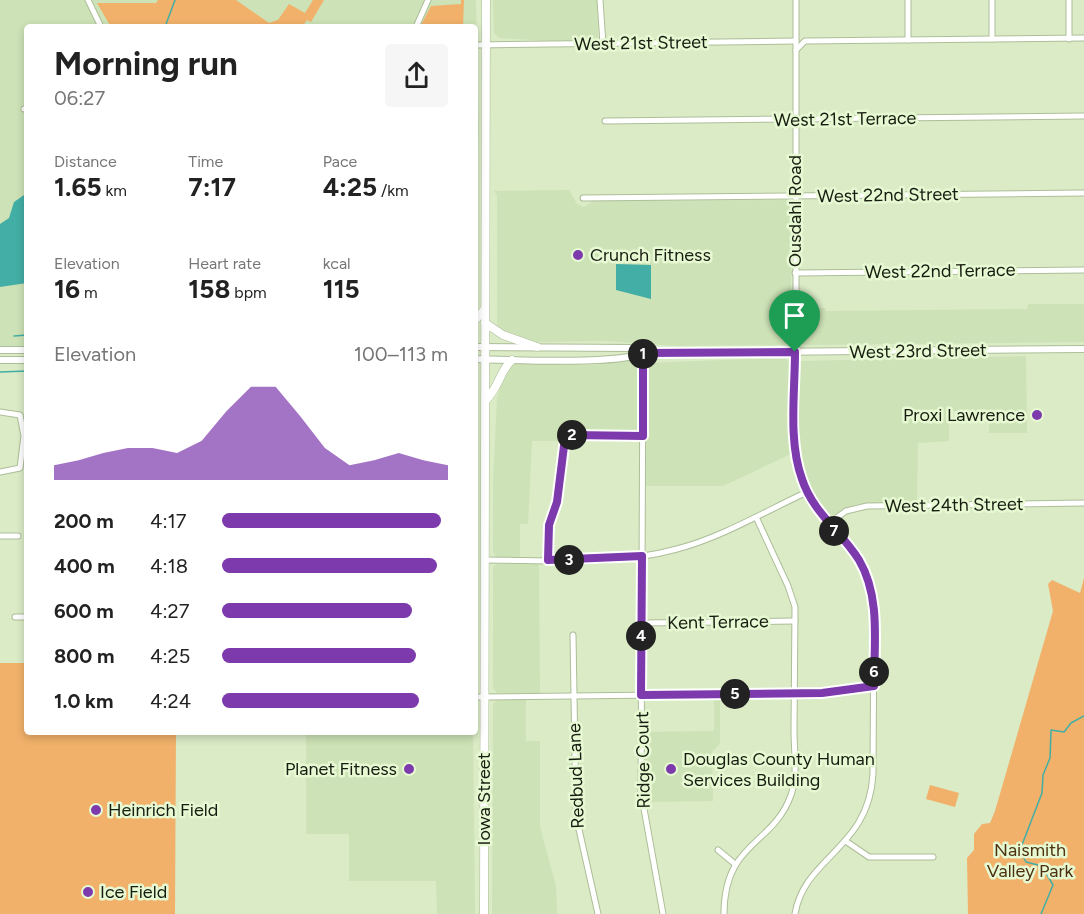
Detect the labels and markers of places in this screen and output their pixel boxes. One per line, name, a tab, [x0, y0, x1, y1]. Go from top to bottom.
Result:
place label: Crunch Fitness	[590, 244, 711, 266]
marker: Crunch Fitness	[571, 248, 585, 262]
pin	[769, 290, 820, 352]
pin: 1	[628, 339, 658, 369]
place label: Proxi Lawrence	[903, 404, 1025, 426]
marker: Proxi Lawrence	[1030, 408, 1044, 422]
pin: 2	[557, 420, 587, 450]
pin: 7	[819, 516, 849, 546]
pin: 3	[554, 545, 584, 575]
pin: 4	[626, 621, 656, 651]
pin: 6	[859, 657, 889, 687]
pin: 5	[720, 679, 750, 709]
place label: Douglas County Human Services Building	[683, 748, 875, 791]
place label: Planet Fitness	[285, 758, 397, 780]
marker: Planet Fitness	[402, 762, 416, 776]
marker: Douglas County Human Services Building	[664, 762, 678, 776]
place label: Heinrich Field	[108, 799, 218, 821]
marker: Heinrich Field	[89, 803, 103, 817]
place label: Ice Field	[100, 881, 167, 903]
marker: Ice Field	[81, 885, 95, 899]

